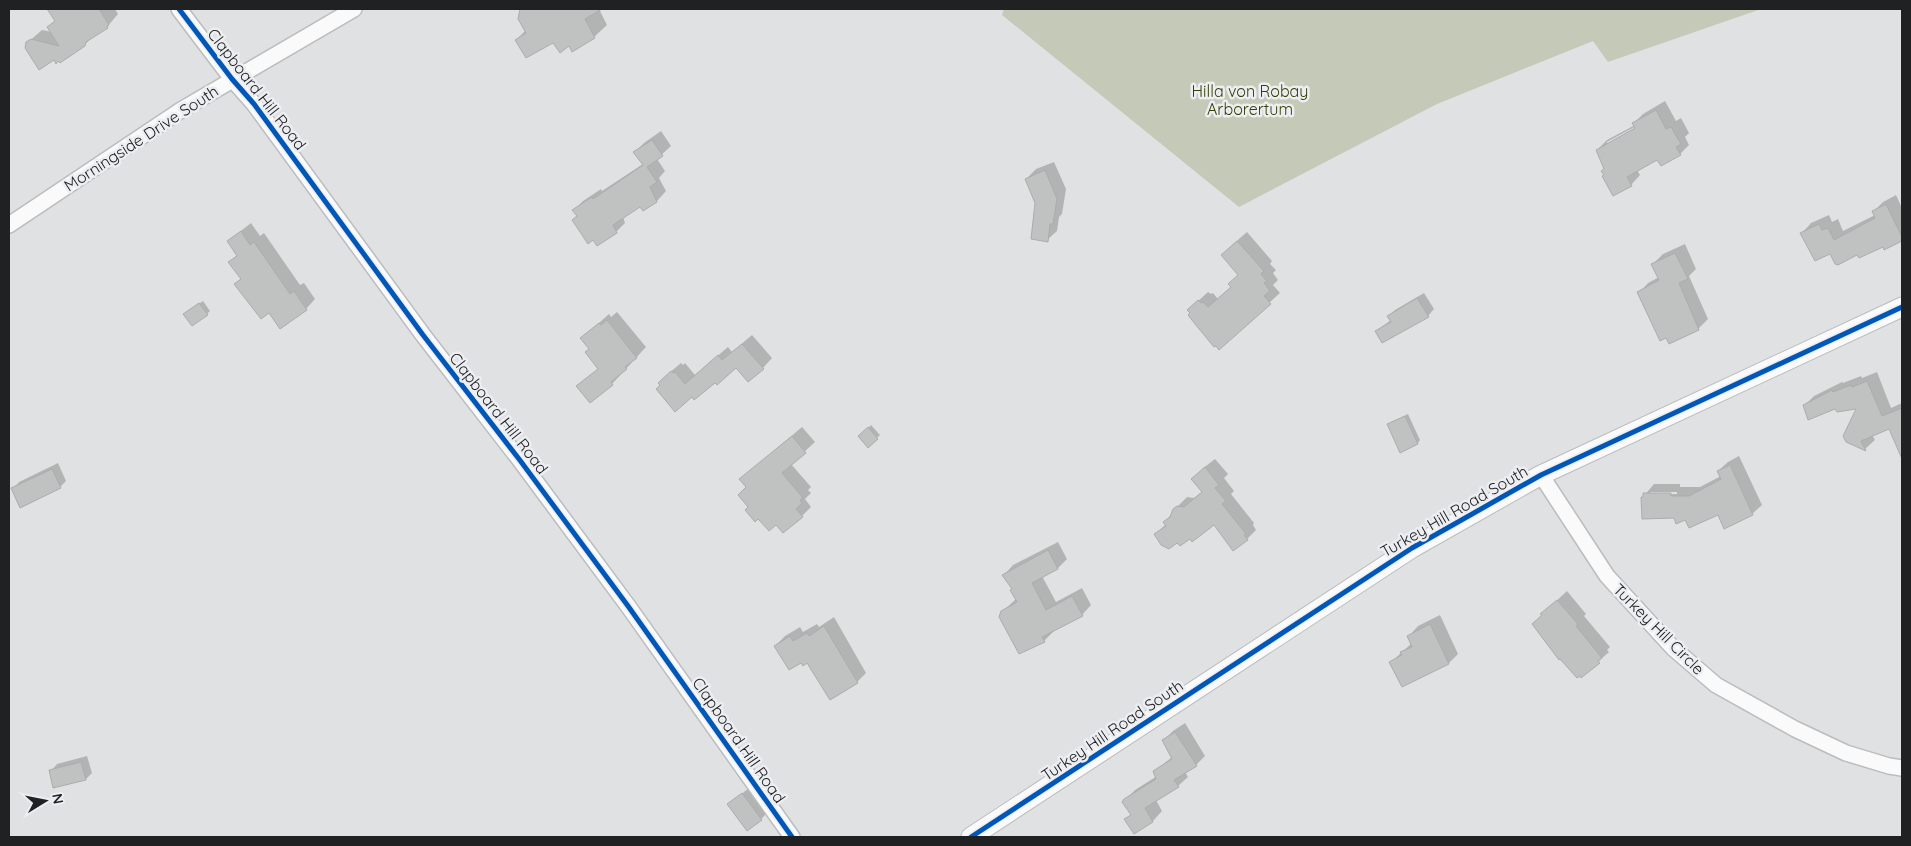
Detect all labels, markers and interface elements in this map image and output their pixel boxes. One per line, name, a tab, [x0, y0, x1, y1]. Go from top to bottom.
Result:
street label: Clapboard Hill Road	[203, 24, 311, 154]
street label: Morningside Drive South	[60, 81, 222, 195]
park label: Hilla von Robay Arborertum	[1192, 81, 1308, 119]
street label: Clapboard Hill Road	[445, 348, 553, 478]
street label: Turkey Hill Road South	[1377, 461, 1531, 561]
street label: Turkey Hill Circle	[1609, 579, 1709, 679]
street label: Clapboard Hill Road	[688, 673, 790, 807]
street label: Turkey Hill Road South	[1037, 675, 1187, 785]
north arrow	[20, 776, 70, 826]
text: N	[48, 792, 68, 805]

